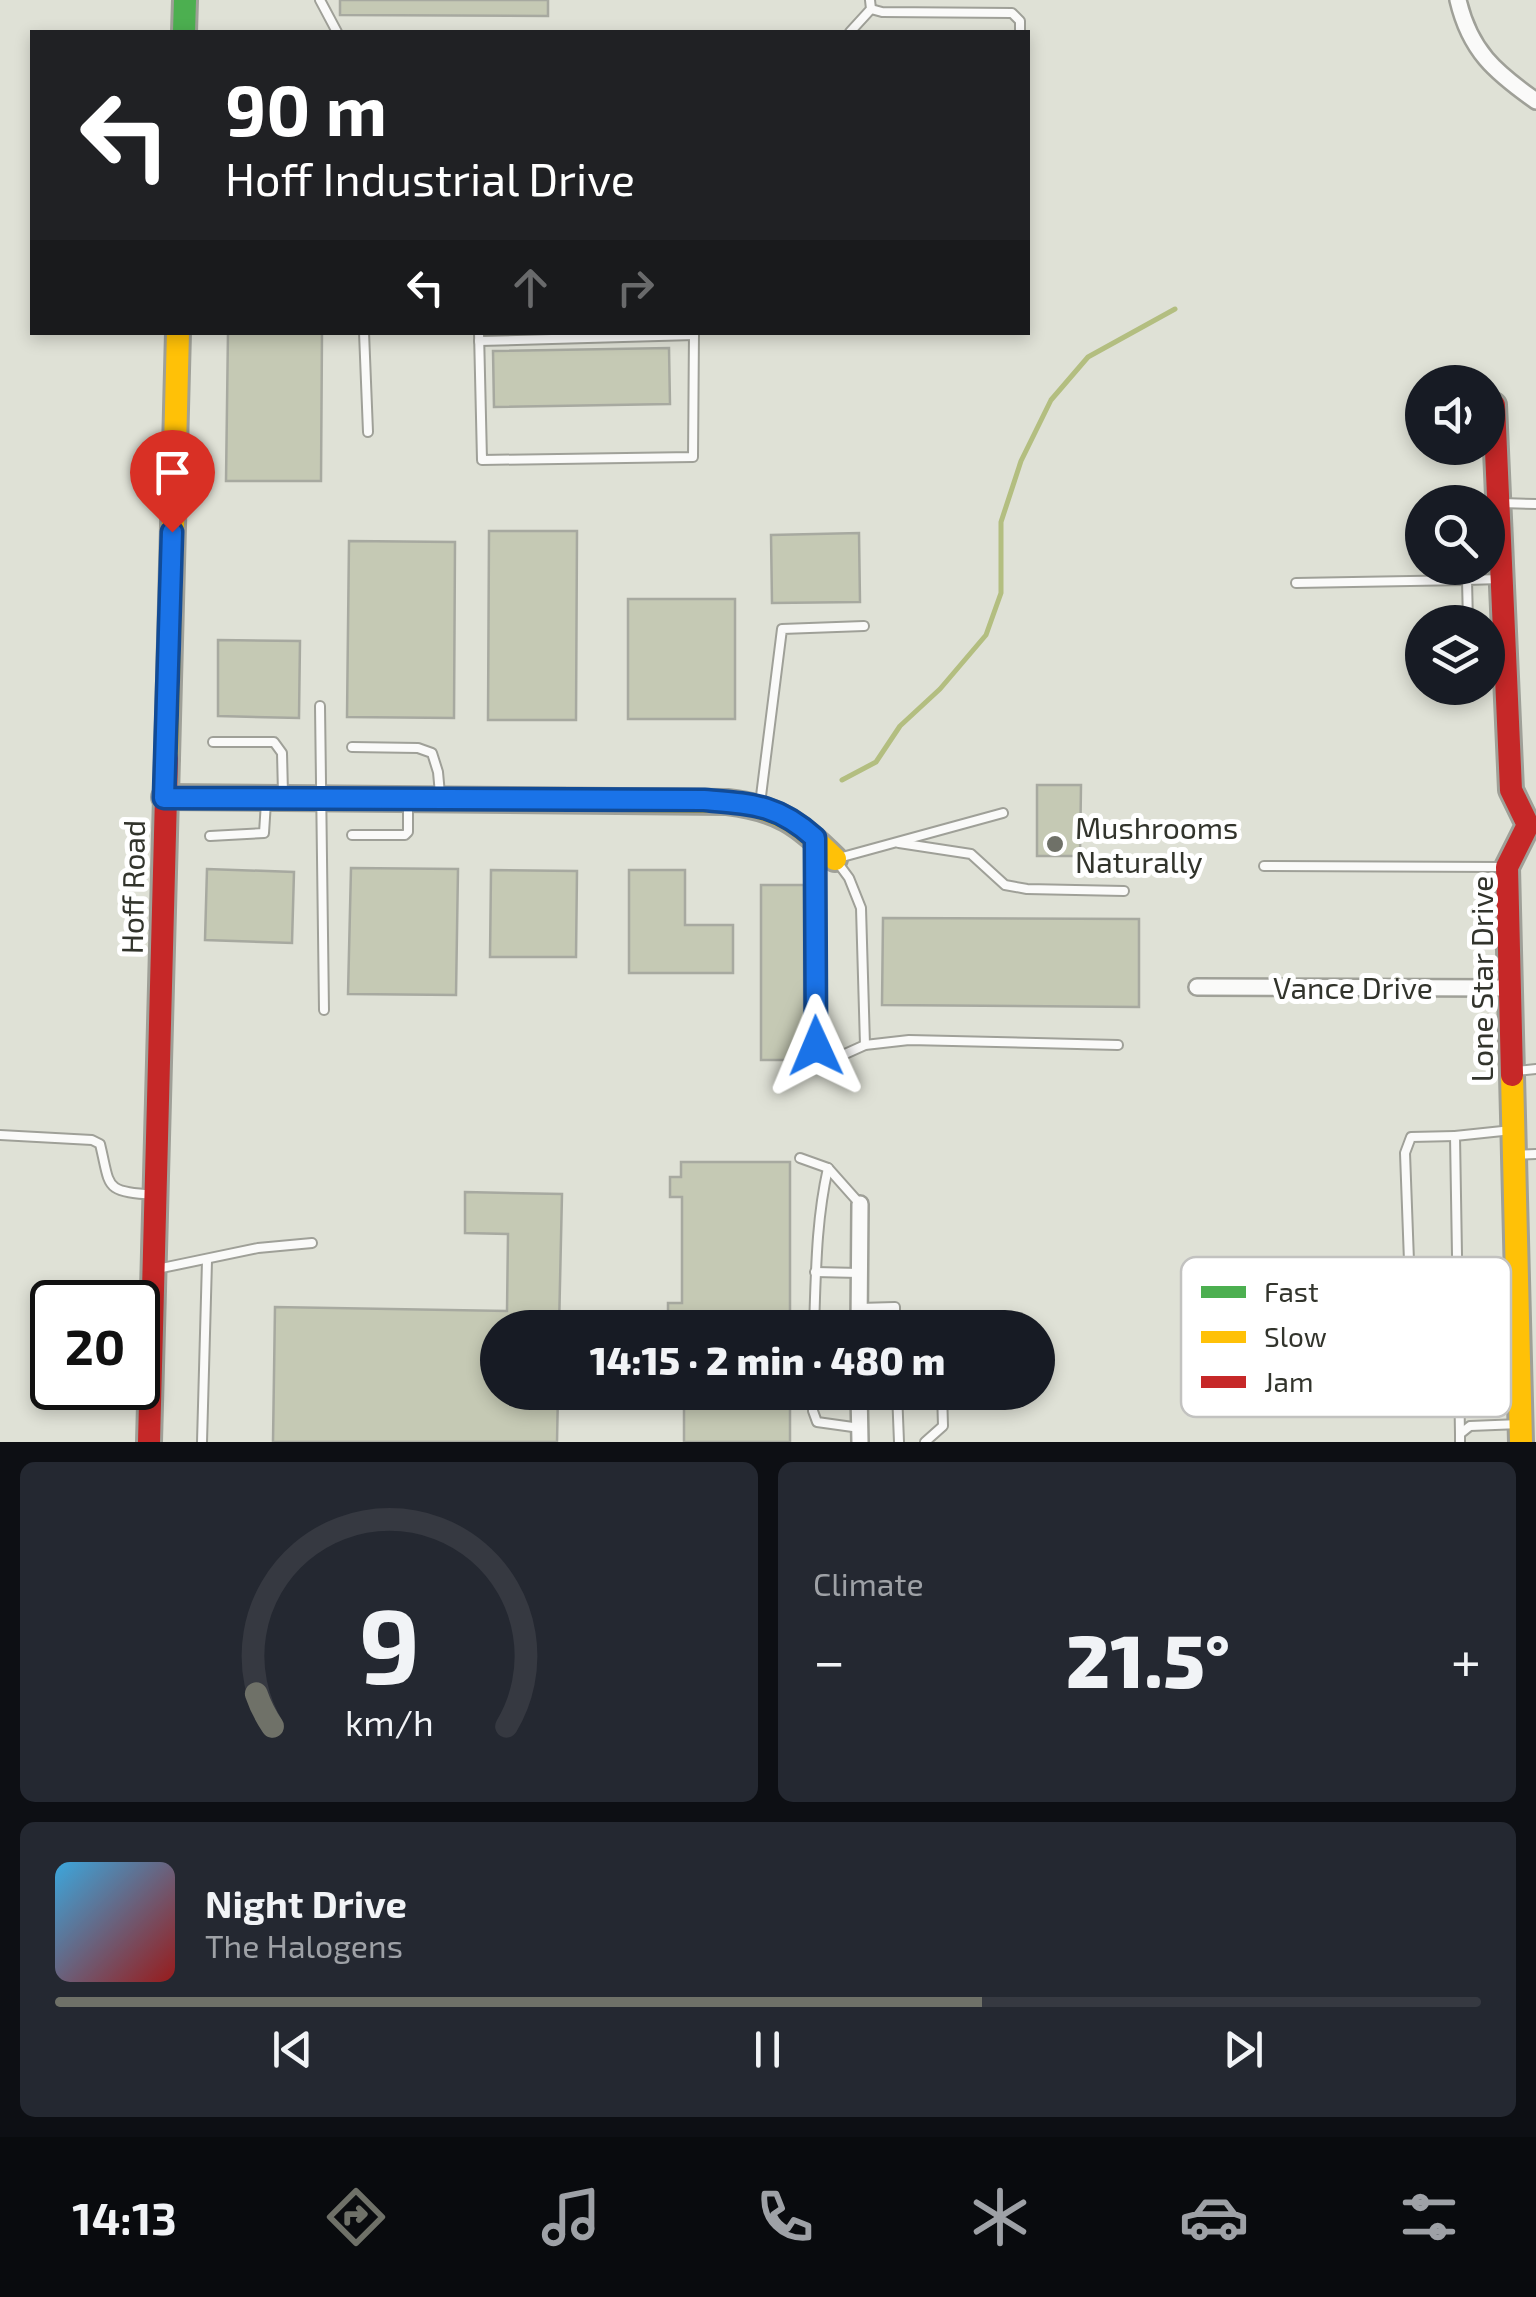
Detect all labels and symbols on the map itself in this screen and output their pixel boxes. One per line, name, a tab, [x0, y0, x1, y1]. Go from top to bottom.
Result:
pin	[130, 430, 215, 533]
place label: Mushrooms Naturally	[1075, 809, 1238, 879]
street label: Hoff Road	[113, 820, 151, 954]
marker: Mushrooms Naturally	[1044, 833, 1066, 855]
street label: Lone Star Drive	[1463, 876, 1499, 1082]
street label: Vance Drive	[1273, 969, 1433, 1005]
position arrow	[764, 994, 868, 1098]
legend	[1181, 1257, 1511, 1417]
text: Fast	[1264, 1274, 1319, 1308]
speed limit sign: 20	[30, 1280, 160, 1410]
text: Slow	[1264, 1319, 1327, 1353]
text: Jam	[1264, 1364, 1313, 1398]

